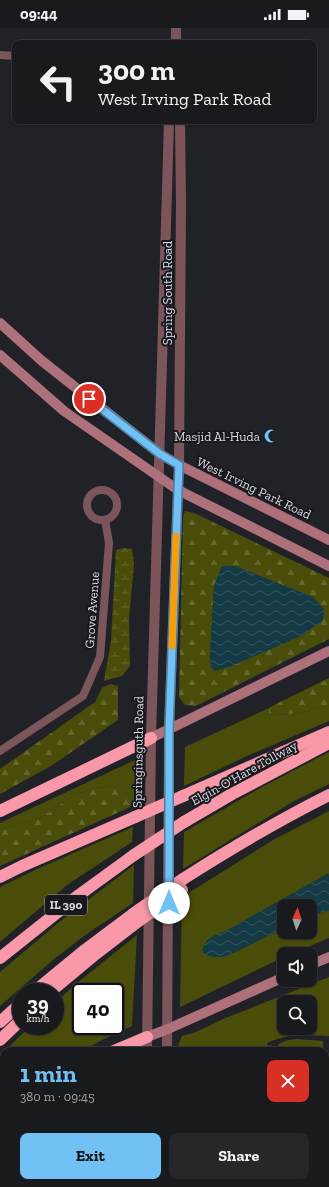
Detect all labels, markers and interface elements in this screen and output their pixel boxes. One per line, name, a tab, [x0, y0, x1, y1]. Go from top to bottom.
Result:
text: 09:44	[20, 5, 58, 23]
text: 300 m	[98, 54, 175, 87]
icon: left	[32, 56, 84, 108]
text: West Irving Park Road	[98, 88, 271, 110]
street label: Spring South Road	[160, 241, 175, 345]
pin	[72, 382, 106, 416]
icon: arrive	[78, 388, 100, 410]
mosque icon: Masjid Al-Huda	[263, 428, 279, 444]
place label: Masjid Al-Huda	[174, 429, 261, 445]
street label: West Irving Park Road	[194, 454, 314, 522]
street label: Grove Avenue	[82, 571, 102, 649]
street label: Springinsguth Road	[130, 696, 146, 808]
street label: Elgin-O'Hare Tollway	[188, 737, 300, 808]
position arrow	[148, 882, 190, 924]
road number: IL 390	[45, 895, 87, 915]
north arrow	[277, 899, 317, 939]
map controls	[277, 899, 317, 1035]
button: sound	[277, 947, 317, 987]
speed limit sign: 40	[72, 983, 124, 1035]
text: 39	[27, 992, 49, 1016]
button: search	[277, 995, 317, 1035]
text: km/h	[27, 1013, 49, 1025]
text: 1 min	[20, 1059, 77, 1088]
button: close	[267, 1060, 309, 1102]
text: 380 m · 09:45	[20, 1089, 95, 1104]
button: Exit	[20, 1133, 161, 1179]
button: Share	[169, 1133, 309, 1179]

